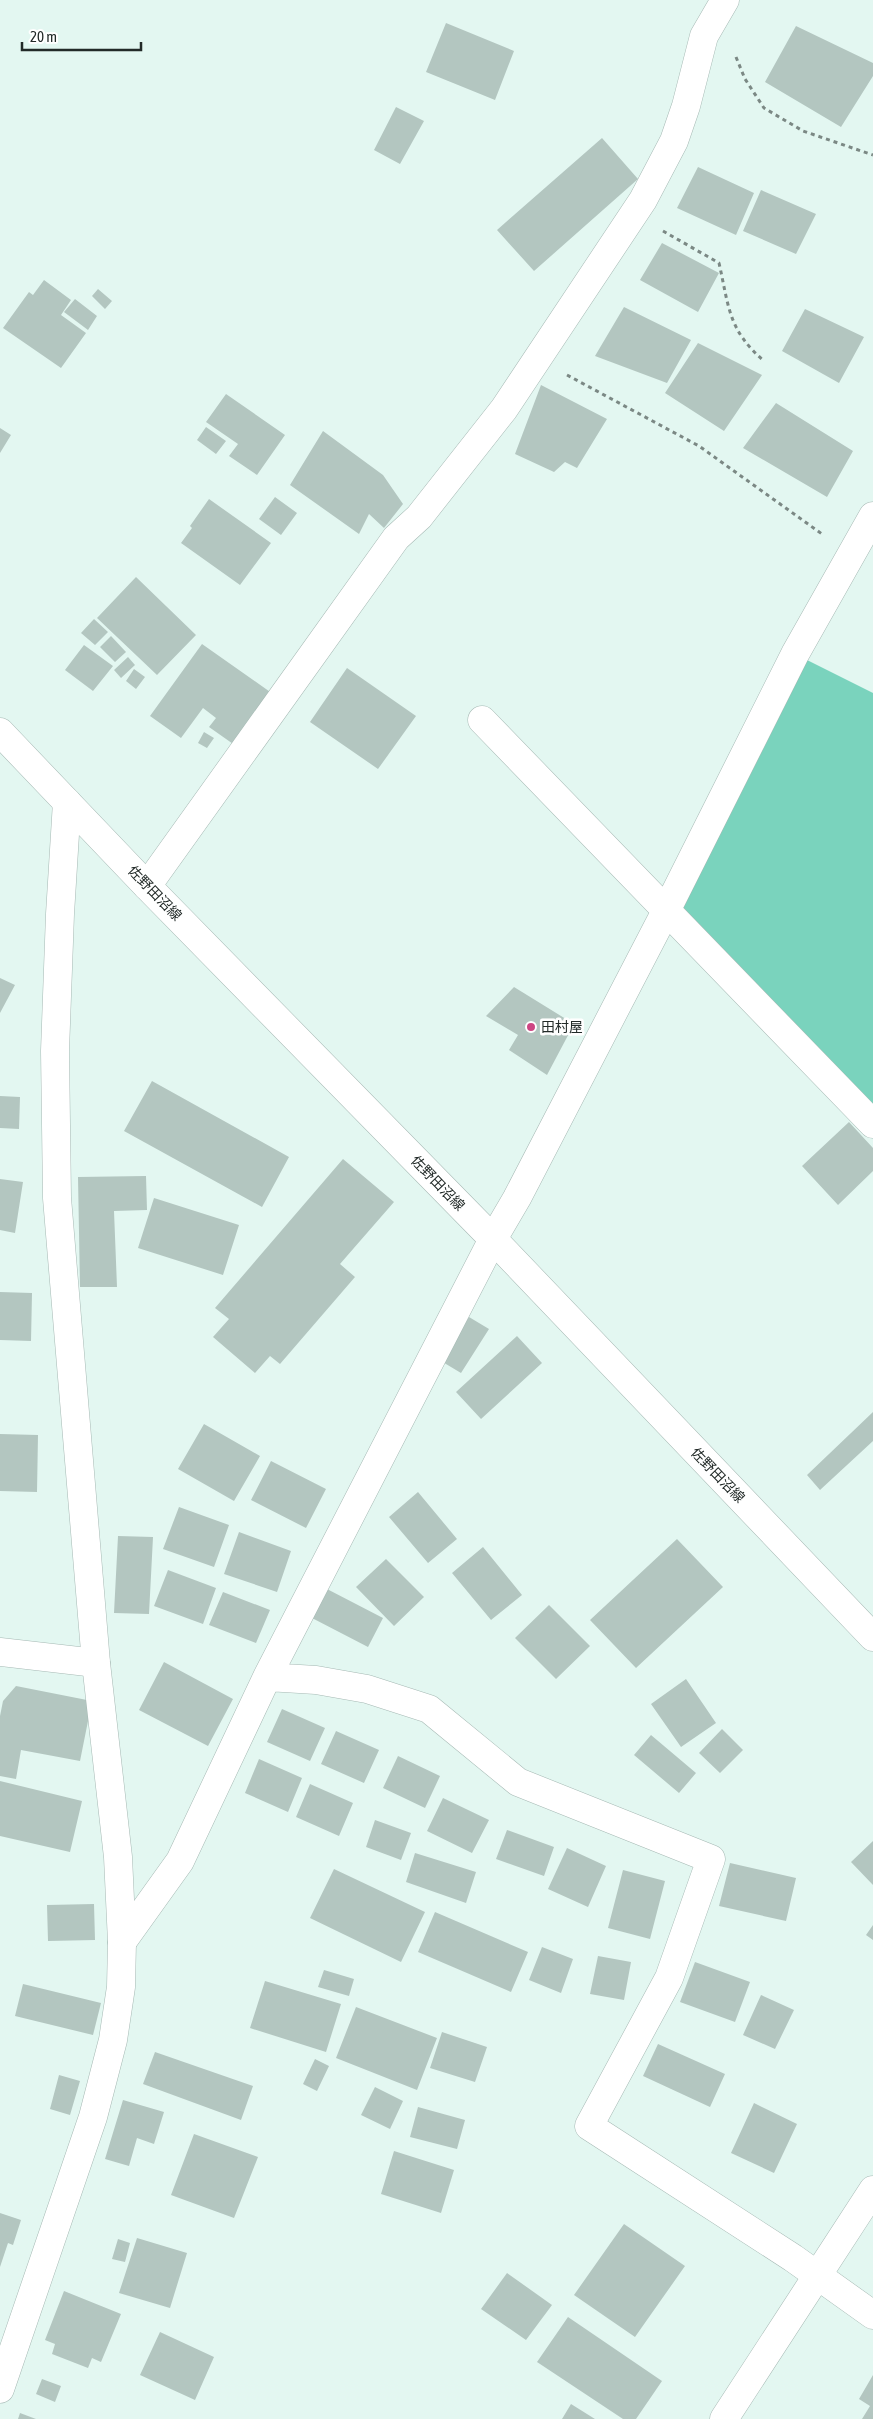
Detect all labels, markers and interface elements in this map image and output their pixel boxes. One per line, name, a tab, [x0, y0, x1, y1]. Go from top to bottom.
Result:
scale bar	[22, 20, 141, 52]
text: 20 m	[30, 28, 57, 45]
street label: 佐野田沼線	[125, 862, 185, 924]
place label: 田村屋	[541, 1019, 583, 1035]
marker: 田村屋	[525, 1021, 537, 1033]
street label: 佐野田沼線	[408, 1152, 468, 1214]
street label: 佐野田沼線	[688, 1444, 748, 1506]

